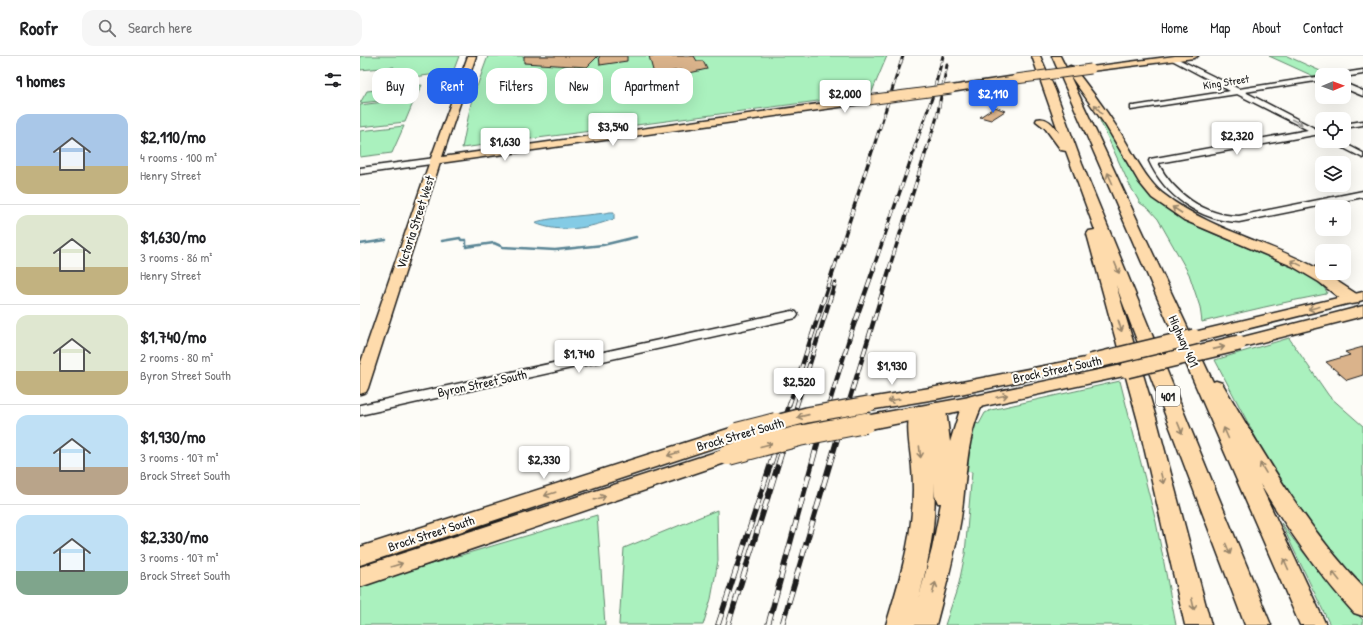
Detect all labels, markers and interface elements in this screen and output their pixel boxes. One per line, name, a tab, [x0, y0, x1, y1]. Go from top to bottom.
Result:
search box	[82, 10, 362, 46]
text: Roofr	[20, 15, 58, 41]
icon: search	[96, 17, 118, 39]
text: Search here	[128, 17, 192, 38]
text: Home	[1161, 18, 1188, 37]
text: Map	[1210, 18, 1230, 37]
text: About	[1252, 18, 1281, 37]
text: Contact	[1303, 18, 1343, 37]
chip: Buy	[372, 68, 419, 104]
chip: Rent	[427, 68, 478, 104]
chip: Filters	[486, 68, 547, 104]
chip: New	[555, 68, 603, 104]
chip: Apartment	[611, 68, 693, 104]
north arrow	[1315, 68, 1351, 104]
map controls	[1315, 68, 1351, 280]
text: 9 homes	[16, 69, 65, 92]
icon: filters	[322, 69, 344, 91]
street label: King Street	[1202, 71, 1250, 93]
pin: $2,000	[812, 80, 878, 114]
pin: $2,110	[960, 80, 1026, 114]
text: $2,000	[829, 84, 861, 102]
text: $2,110	[978, 84, 1008, 102]
one-way arrow	[1094, 103, 1102, 114]
button: locate	[1315, 112, 1351, 148]
pin: $3,540	[580, 113, 646, 147]
text: $3,540	[597, 117, 629, 135]
one-way arrow	[1291, 119, 1303, 127]
pin: $2,320	[1204, 122, 1270, 156]
text: $2,110/mo	[140, 125, 206, 148]
text: $2,320	[1220, 126, 1254, 144]
pin: $1,630	[472, 128, 538, 162]
icon: home	[48, 130, 96, 178]
text: $1,630	[490, 132, 520, 150]
text: 4 rooms · 100 m²	[140, 148, 217, 166]
button: layers	[1315, 156, 1351, 192]
text: Henry Street	[140, 166, 201, 184]
one-way arrow	[1106, 172, 1113, 184]
street label: Victoria Street West	[391, 173, 439, 271]
button: +	[1315, 200, 1351, 236]
one-way arrow	[1172, 206, 1183, 214]
text: $1,630/mo	[140, 225, 206, 248]
icon: home	[48, 231, 96, 279]
button: −	[1315, 244, 1351, 280]
text: 3 rooms · 86 m²	[140, 248, 212, 266]
one-way arrow	[1290, 259, 1302, 266]
one-way arrow	[1114, 261, 1122, 273]
text: Henry Street	[140, 266, 201, 284]
one-way arrow	[1308, 305, 1321, 312]
street label: Highway 401	[1165, 312, 1204, 370]
one-way arrow	[1117, 319, 1124, 332]
text: $1,740/mo	[140, 325, 206, 348]
icon: home	[48, 331, 96, 379]
pin: $1,740	[546, 340, 612, 374]
one-way arrow	[1212, 343, 1225, 351]
text: $1,740	[563, 344, 595, 362]
text: 2 rooms · 80 m²	[140, 348, 213, 366]
street label: Brock Street South	[1011, 351, 1103, 387]
pin: $1,930	[859, 352, 925, 386]
text: $1,930	[877, 356, 907, 374]
street label: Byron Street South	[436, 365, 529, 401]
text: Byron Street South	[140, 366, 231, 384]
pin: $2,520	[766, 368, 832, 402]
text: $2,520	[783, 372, 815, 390]
road number: 401	[1156, 386, 1180, 406]
one-way arrow	[996, 392, 1009, 400]
one-way arrow	[888, 396, 901, 404]
street label: Brock Street South	[694, 413, 786, 455]
one-way arrow	[797, 413, 810, 421]
one-way arrow	[1177, 421, 1185, 433]
text: $1,930/mo	[140, 425, 205, 448]
one-way arrow	[1222, 427, 1229, 439]
icon: home	[48, 431, 96, 479]
one-way arrow	[759, 440, 772, 448]
one-way arrow	[917, 445, 924, 458]
pin: $2,330	[511, 446, 577, 480]
text: 3 rooms · 107 m²	[140, 448, 219, 466]
text: $2,330	[528, 450, 560, 468]
one-way arrow	[667, 451, 680, 458]
one-way arrow	[1259, 463, 1267, 474]
text: Brock Street South	[140, 466, 230, 484]
one-way arrow	[1159, 471, 1166, 484]
one-way arrow	[543, 491, 556, 498]
one-way arrow	[594, 494, 607, 501]
street label: Brock Street South	[385, 510, 477, 555]
text: $2,330/mo	[140, 525, 208, 548]
icon: home	[48, 531, 96, 579]
one-way arrow	[1225, 542, 1233, 554]
text: 3 rooms · 107 m²	[140, 548, 219, 566]
one-way arrow	[1282, 558, 1289, 570]
one-way arrow	[390, 561, 403, 568]
text: Brock Street South	[140, 566, 230, 584]
one-way arrow	[1332, 570, 1341, 581]
one-way arrow	[931, 581, 938, 594]
one-way arrow	[1189, 597, 1197, 610]

